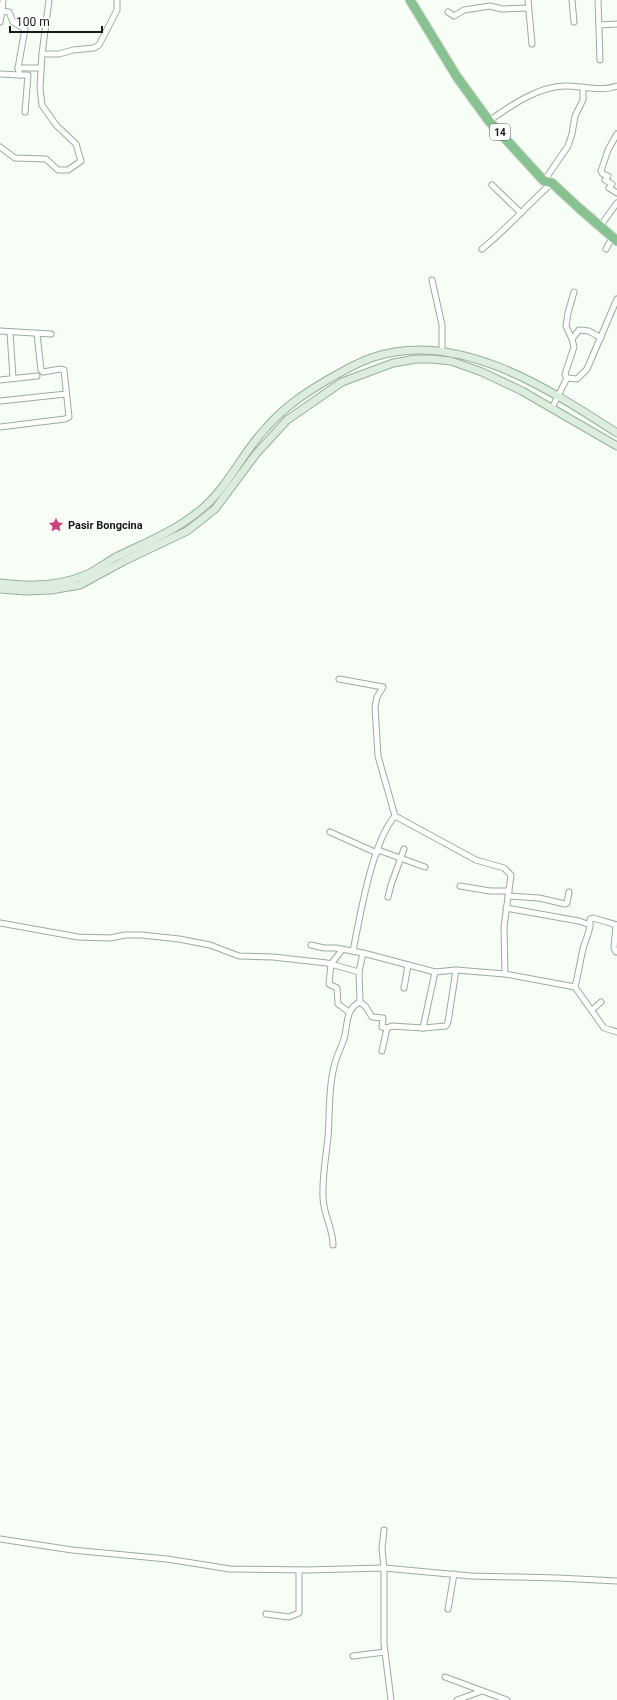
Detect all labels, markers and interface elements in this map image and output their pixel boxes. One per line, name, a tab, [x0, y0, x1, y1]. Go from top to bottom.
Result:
scale bar	[10, 8, 102, 34]
text: 100 m	[16, 15, 50, 29]
road number: 14	[490, 124, 510, 140]
place icon: Pasir Bongcina	[47, 516, 65, 534]
place label: Pasir Bongcina	[68, 519, 143, 532]

